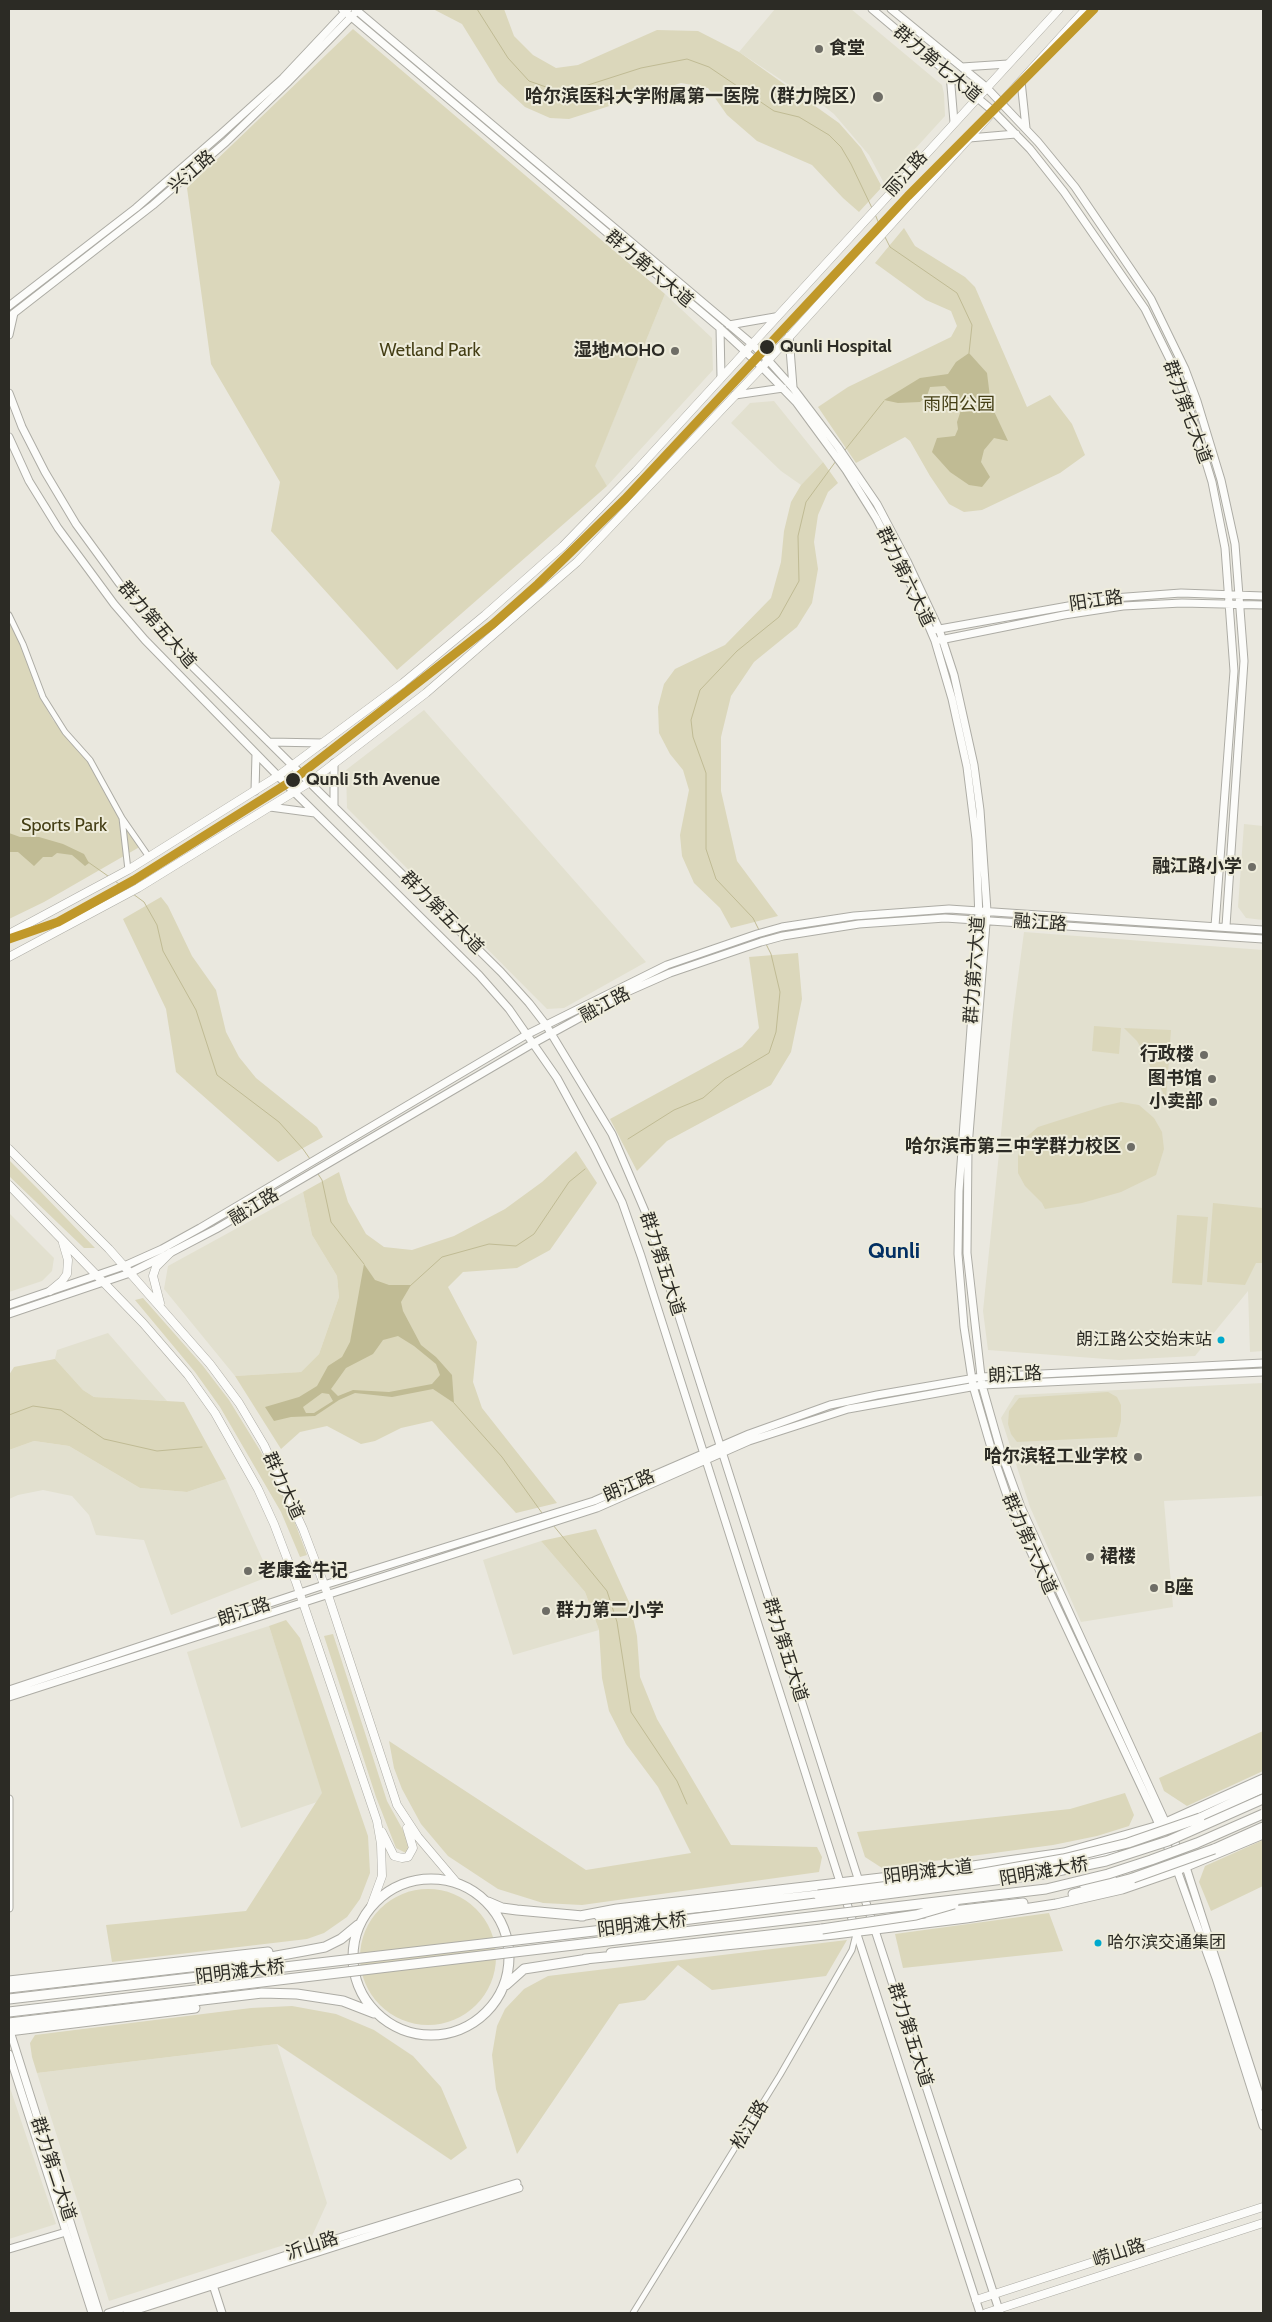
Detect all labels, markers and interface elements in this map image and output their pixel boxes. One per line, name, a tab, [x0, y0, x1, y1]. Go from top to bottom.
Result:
street label: 群力第七大道	[889, 21, 985, 107]
place label: 食堂	[829, 38, 865, 60]
marker: 食堂	[813, 43, 825, 55]
place label: 哈尔滨医科大学附属第一医院（群力院区）	[525, 86, 867, 108]
marker: 哈尔滨医科大学附属第一医院（群力院区）	[871, 90, 885, 104]
street label: 兴江路	[165, 146, 219, 198]
street label: 丽江路	[880, 147, 932, 201]
street label: 群力第六大道	[601, 226, 697, 312]
place label: Qunli Hospital	[780, 336, 892, 358]
marker: Qunli Hospital	[758, 338, 776, 356]
park label: Wetland Park	[379, 340, 481, 362]
place label: 湿地MOHO	[574, 340, 665, 362]
marker: 湿地MOHO	[669, 345, 681, 357]
street label: 群力第七大道	[1158, 358, 1216, 466]
park label: 雨阳公园	[923, 394, 995, 416]
street label: 群力第六大道	[872, 524, 938, 630]
street label: 群力第五大道	[113, 577, 201, 673]
street label: 阳江路	[1068, 587, 1124, 615]
place label: Qunli 5th Avenue	[306, 769, 440, 791]
marker: Qunli 5th Avenue	[284, 771, 302, 789]
park label: Sports Park	[21, 815, 107, 837]
place label: 融江路小学	[1152, 856, 1242, 878]
marker: 融江路小学	[1246, 861, 1258, 873]
street label: 群力第五大道	[396, 867, 488, 959]
street label: 融江路	[1012, 910, 1068, 936]
street label: 群力第六大道	[960, 915, 990, 1025]
street label: 融江路	[576, 983, 634, 1027]
place label: 行政楼	[1140, 1044, 1194, 1066]
marker: 行政楼	[1198, 1049, 1210, 1061]
place label: 图书馆	[1148, 1068, 1202, 1090]
marker: 图书馆	[1206, 1073, 1218, 1085]
place label: 小卖部	[1149, 1091, 1203, 1113]
marker: 小卖部	[1207, 1096, 1219, 1108]
place label: 哈尔滨市第三中学群力校区	[905, 1136, 1121, 1158]
marker: 哈尔滨市第三中学群力校区	[1125, 1141, 1137, 1153]
street label: 融江路	[225, 1184, 283, 1230]
street label: 群力第五大道	[635, 1209, 689, 1319]
district label: Qunli	[868, 1239, 920, 1265]
place label: 朗江路公交始末站	[1076, 1330, 1212, 1350]
marker: 朗江路公交始末站	[1216, 1335, 1226, 1345]
street label: 朗江路	[987, 1363, 1043, 1387]
place label: 哈尔滨轻工业学校	[984, 1446, 1128, 1468]
street label: 群力大道	[258, 1449, 308, 1523]
marker: 哈尔滨轻工业学校	[1132, 1451, 1144, 1463]
street label: 朗江路	[600, 1466, 658, 1506]
street label: 群力第六大道	[997, 1490, 1061, 1598]
place label: 裙楼	[1100, 1546, 1136, 1568]
marker: 裙楼	[1084, 1551, 1096, 1563]
place label: 老康金牛记	[258, 1560, 348, 1582]
marker: 老康金牛记	[242, 1565, 254, 1577]
place label: B座	[1164, 1577, 1193, 1599]
marker: B座	[1148, 1582, 1160, 1594]
street label: 朗江路	[215, 1593, 273, 1631]
street label: 群力第五大道	[758, 1595, 812, 1705]
place label: 群力第二小学	[556, 1600, 664, 1622]
marker: 群力第二小学	[540, 1605, 552, 1617]
street label: 阳明滩大桥	[998, 1854, 1090, 1890]
street label: 阳明滩大道	[882, 1856, 974, 1888]
street label: 阳明滩大桥	[596, 1909, 688, 1941]
place label: 哈尔滨交通集团	[1107, 1933, 1226, 1953]
marker: 哈尔滨交通集团	[1093, 1938, 1103, 1948]
street label: 阳明滩大桥	[194, 1956, 286, 1988]
street label: 群力第五大道	[883, 1980, 937, 2090]
street label: 松江路	[727, 2096, 773, 2154]
street label: 群力第二大道	[26, 2114, 80, 2224]
street label: 沂山路	[283, 2227, 341, 2265]
street label: 崂山路	[1090, 2234, 1148, 2272]

